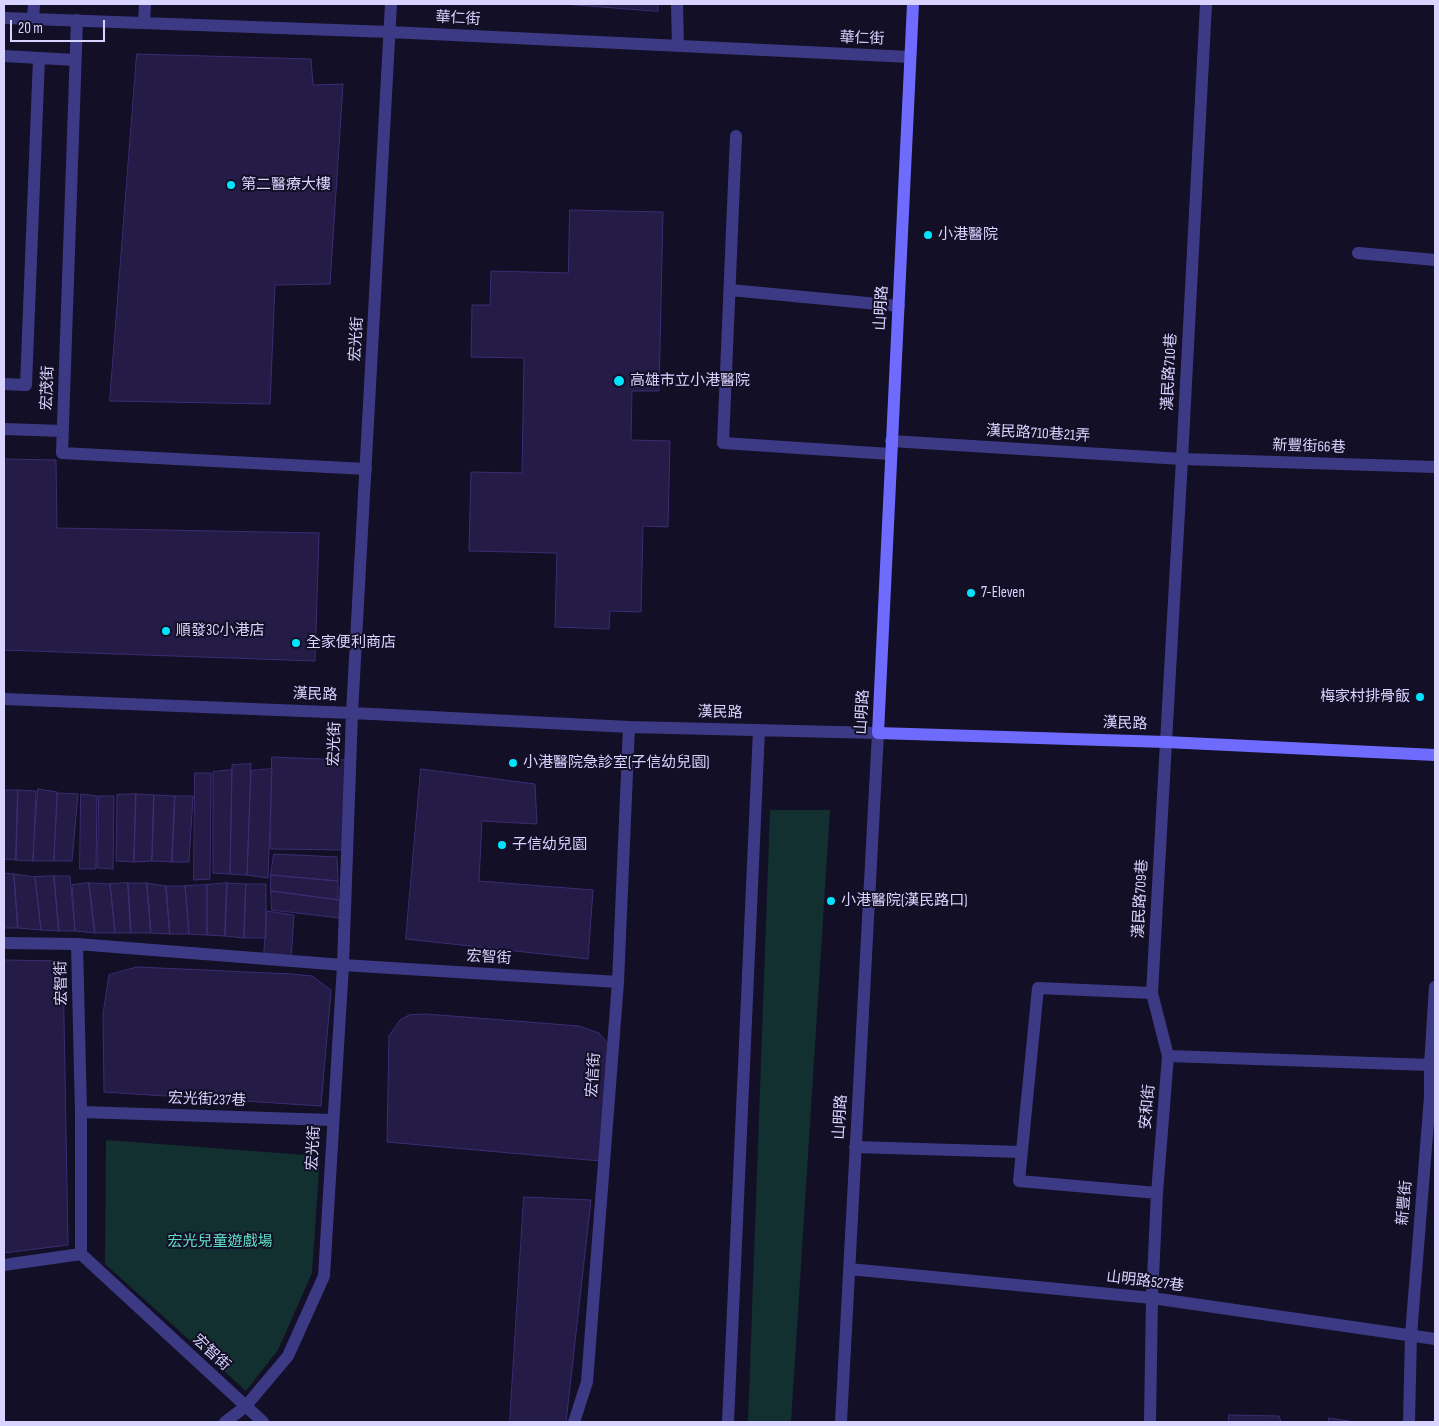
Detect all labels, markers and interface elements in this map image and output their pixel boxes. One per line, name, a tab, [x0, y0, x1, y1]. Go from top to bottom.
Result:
street label: 華仁街	[435, 9, 481, 29]
scale bar	[12, 10, 108, 42]
text: 20 m	[18, 19, 43, 38]
street label: 華仁街	[839, 29, 885, 49]
place label: 第二醫療大樓	[241, 176, 331, 194]
marker: 第二醫療大樓	[225, 179, 237, 191]
place label: 小港醫院	[938, 226, 998, 244]
marker: 小港醫院	[922, 229, 934, 241]
street label: 山明路	[872, 285, 892, 331]
street label: 宏光街	[347, 316, 367, 362]
street label: 漢民路710巷	[1159, 333, 1181, 411]
street label: 宏茂街	[38, 365, 58, 411]
place label: 高雄市立小港醫院	[630, 372, 750, 390]
marker: 高雄市立小港醫院	[612, 374, 626, 388]
street label: 漢民路710巷21弄	[985, 422, 1091, 446]
street label: 新豐街66巷	[1272, 437, 1346, 457]
place label: 7-Eleven	[981, 584, 1025, 602]
marker: 7-Eleven	[965, 587, 977, 599]
place label: 順發3C小港店	[176, 622, 265, 640]
marker: 順發3C小港店	[160, 625, 172, 637]
place label: 全家便利商店	[306, 634, 396, 652]
marker: 全家便利商店	[290, 637, 302, 649]
street label: 漢民路	[292, 685, 338, 705]
place label: 梅家村排骨飯	[1320, 688, 1410, 706]
street label: 山明路	[853, 689, 873, 735]
marker: 梅家村排骨飯	[1414, 691, 1426, 703]
street label: 漢民路	[697, 704, 743, 722]
street label: 漢民路	[1102, 714, 1148, 734]
street label: 宏光街	[325, 721, 345, 767]
place label: 小港醫院急診室(子信幼兒園)	[523, 754, 709, 772]
marker: 小港醫院急診室(子信幼兒園)	[507, 757, 519, 769]
place label: 子信幼兒園	[512, 836, 587, 854]
marker: 子信幼兒園	[496, 839, 508, 851]
street label: 漢民路709巷	[1130, 859, 1152, 939]
place label: 小港醫院(漢民路口)	[841, 892, 967, 910]
marker: 小港醫院(漢民路口)	[825, 895, 837, 907]
street label: 宏智街	[466, 948, 512, 968]
street label: 宏智街	[53, 960, 71, 1006]
street label: 宏信街	[583, 1052, 605, 1098]
street label: 安和街	[1137, 1084, 1159, 1130]
street label: 宏光街237巷	[167, 1090, 247, 1110]
street label: 山明路	[831, 1094, 851, 1140]
street label: 宏光街	[304, 1125, 324, 1171]
street label: 新豐街	[1394, 1180, 1416, 1226]
park label: 宏光兒童遊戲場	[168, 1233, 272, 1251]
street label: 山明路527巷	[1105, 1268, 1185, 1296]
street label: 宏智街	[188, 1331, 234, 1375]

